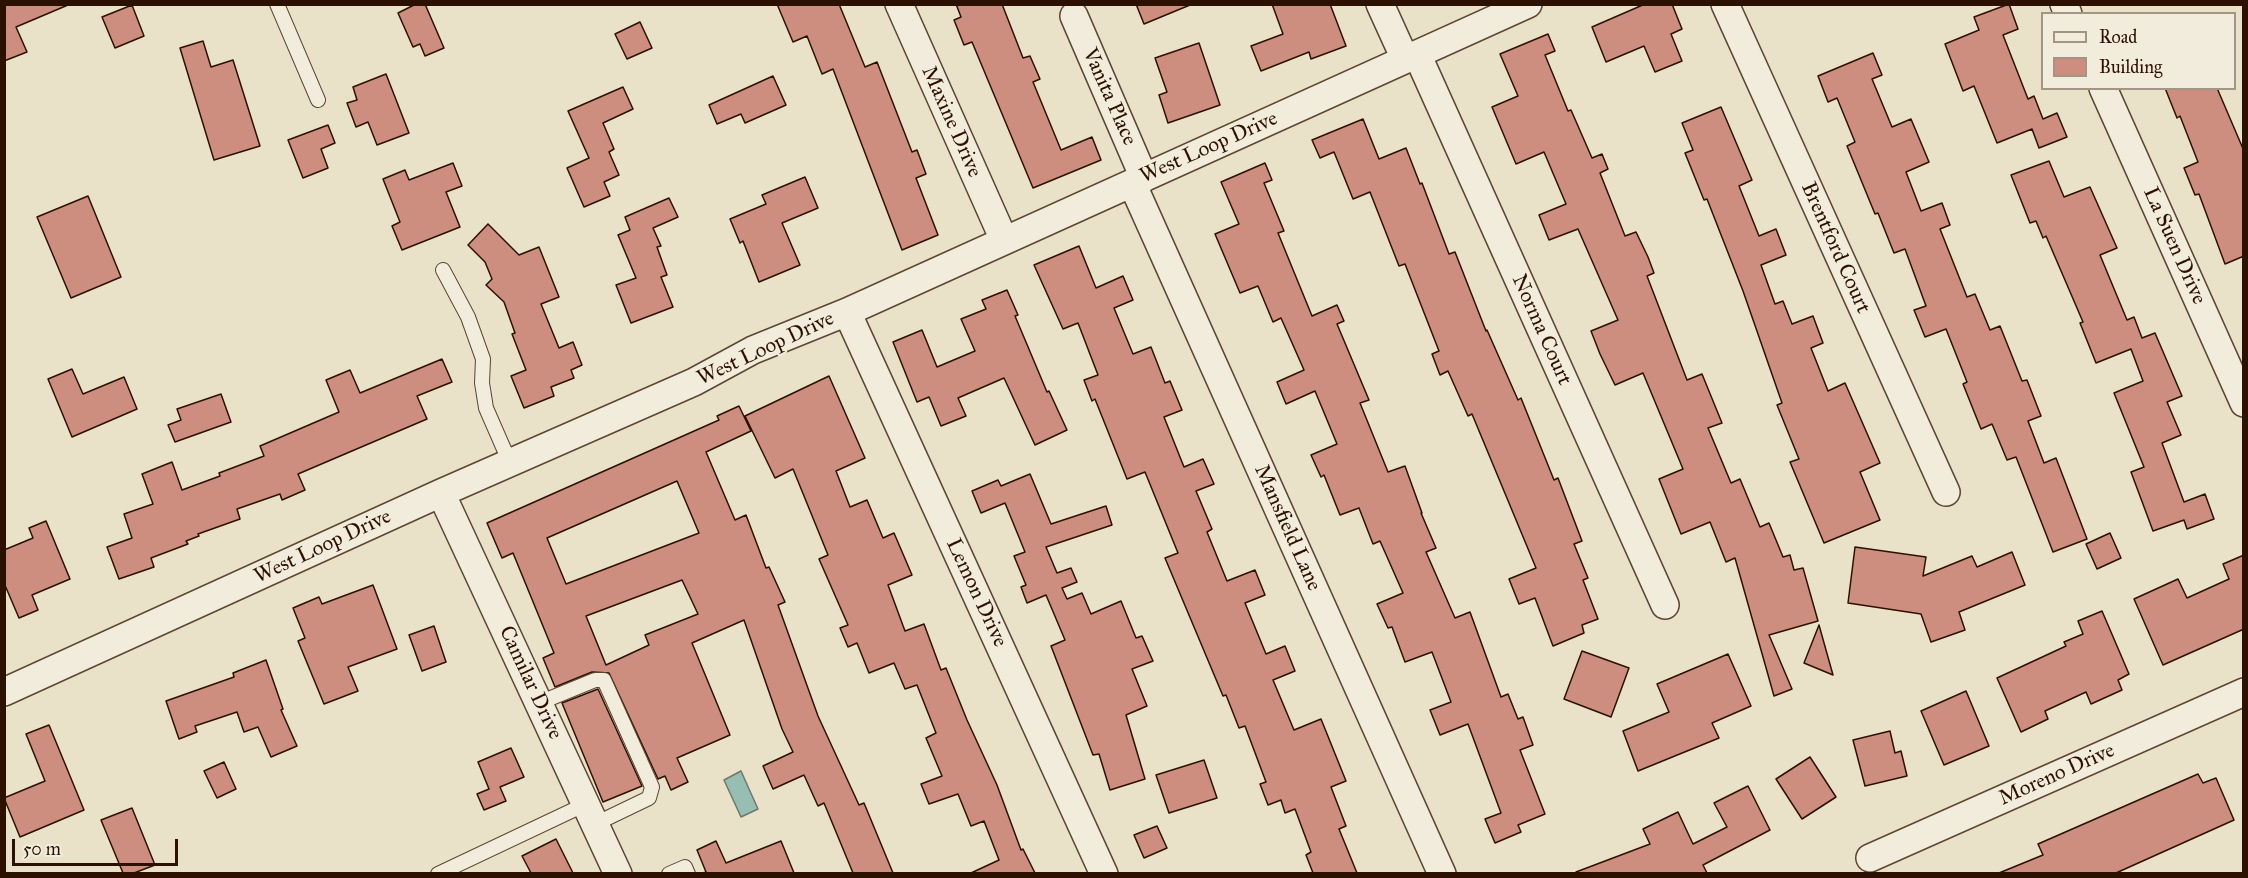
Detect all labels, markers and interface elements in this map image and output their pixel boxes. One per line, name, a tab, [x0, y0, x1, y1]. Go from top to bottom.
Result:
legend	[2041, 12, 2236, 90]
text: Road	[2099, 26, 2137, 48]
street label: Vanita Place	[1076, 44, 1142, 150]
text: Building	[2099, 56, 2162, 78]
street label: Maxine Drive	[915, 63, 987, 181]
street label: West Loop Drive	[1136, 106, 1282, 190]
street label: Brentford Court	[1795, 178, 1875, 318]
street label: La Suen Drive	[2137, 184, 2211, 308]
street label: Norma Court	[1505, 271, 1577, 389]
street label: West Loop Drive	[694, 306, 838, 392]
street label: Mansfield Lane	[1248, 461, 1326, 595]
street label: West Loop Drive	[251, 504, 395, 590]
street label: Lemon Drive	[940, 535, 1012, 651]
street label: Camilar Drive	[493, 622, 567, 744]
street label: Moreno Drive	[1995, 738, 2119, 812]
scale bar	[15, 827, 182, 865]
text: 50 m	[23, 838, 61, 860]

